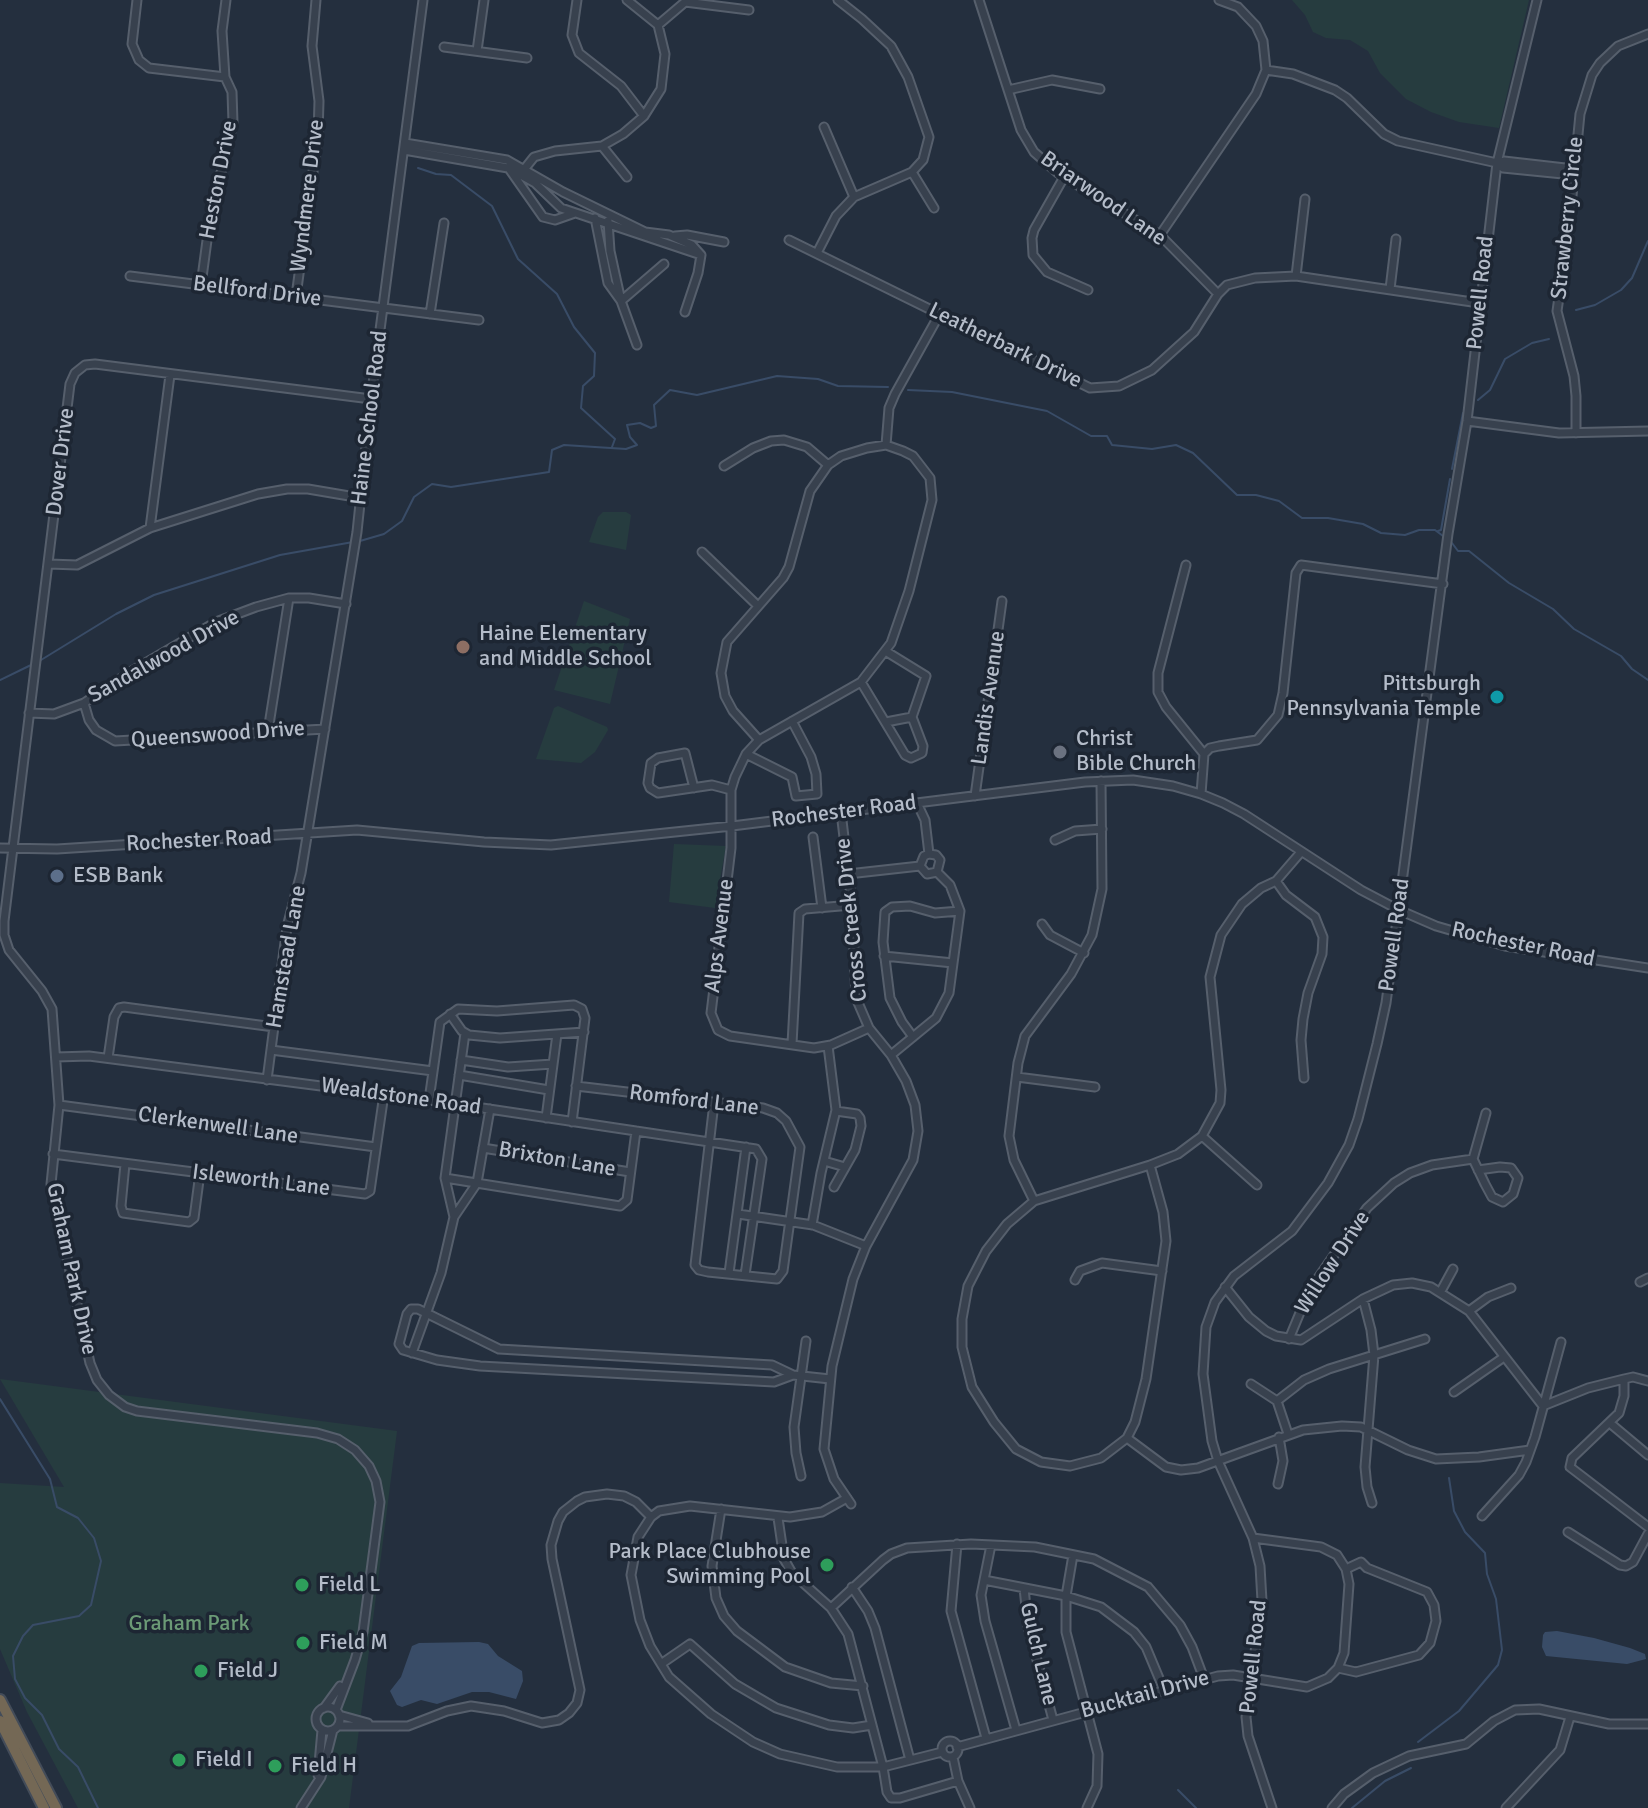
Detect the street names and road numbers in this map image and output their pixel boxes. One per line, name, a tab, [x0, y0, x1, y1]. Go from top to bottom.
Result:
street label: Heston Drive	[195, 118, 243, 242]
street label: Wyndmere Drive	[286, 118, 330, 274]
street label: Strawberry Circle	[1546, 135, 1590, 301]
street label: Briarwood Lane	[1035, 146, 1171, 252]
street label: Powell Road	[1462, 235, 1500, 351]
street label: Bellford Drive	[191, 271, 323, 313]
street label: Leatherbark Drive	[924, 297, 1086, 395]
street label: Haine School Road	[346, 329, 394, 507]
street label: Dover Drive	[41, 407, 81, 517]
street label: Sandalwood Drive	[84, 605, 244, 709]
street label: Landis Avenue	[967, 629, 1011, 767]
street label: Queenswood Drive	[130, 716, 306, 754]
street label: Rochester Road	[770, 790, 918, 834]
street label: Rochester Road	[125, 824, 273, 858]
street label: Cross Creek Drive	[830, 837, 874, 1003]
street label: Powell Road	[1374, 877, 1416, 993]
street label: Alps Avenue	[700, 878, 740, 994]
street label: Hamstead Lane	[261, 883, 313, 1031]
street label: Rochester Road	[1449, 917, 1597, 973]
street label: Wealdstone Road	[319, 1073, 483, 1121]
street label: Romford Lane	[628, 1080, 760, 1122]
street label: Clerkenwell Lane	[136, 1102, 300, 1150]
street label: Brixton Lane	[496, 1137, 618, 1183]
street label: Isleworth Lane	[191, 1159, 331, 1203]
street label: Graham Park Drive	[40, 1181, 102, 1357]
street label: Willow Drive	[1290, 1206, 1376, 1320]
street label: Powell Road	[1235, 1599, 1273, 1715]
street label: Gulch Lane	[1013, 1600, 1063, 1708]
street label: Bucktail Drive	[1078, 1665, 1212, 1725]

